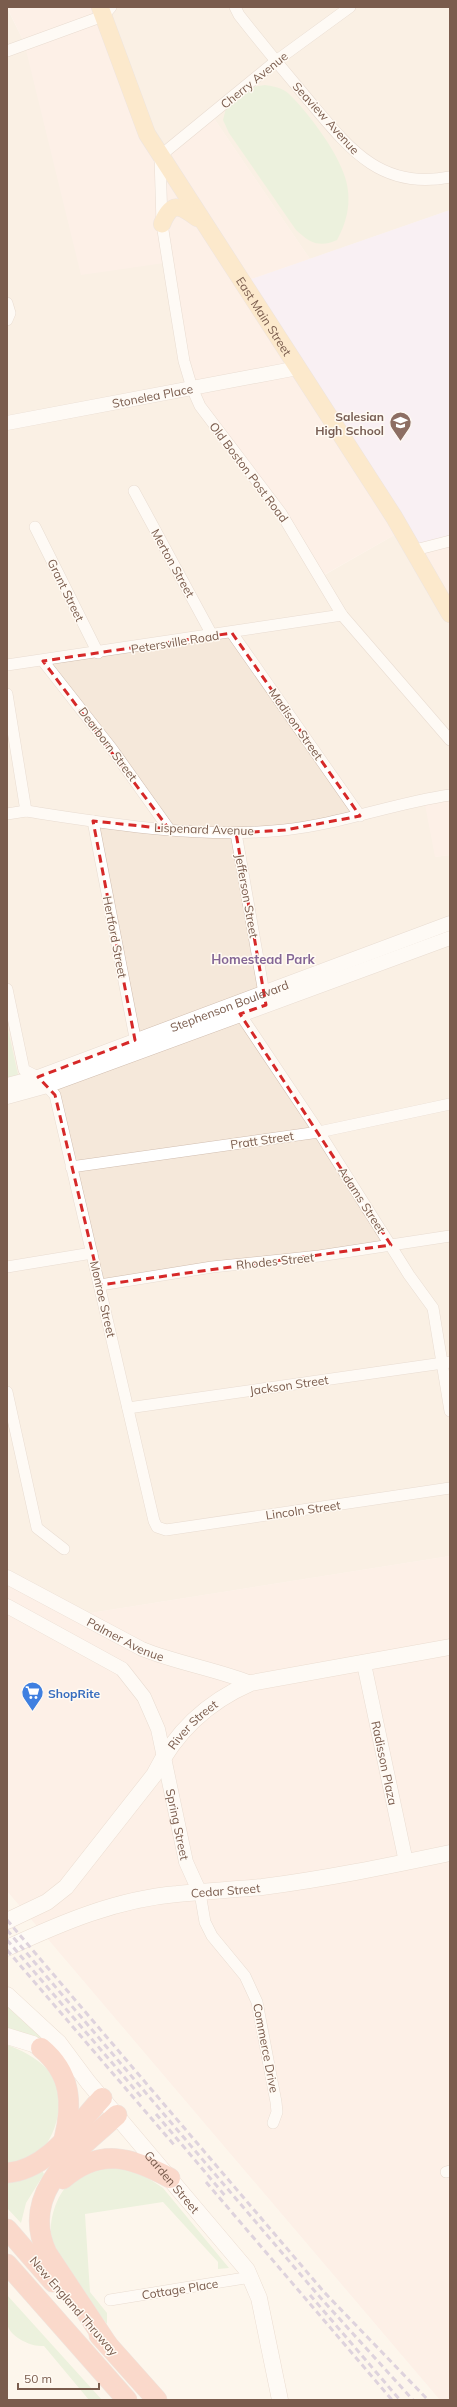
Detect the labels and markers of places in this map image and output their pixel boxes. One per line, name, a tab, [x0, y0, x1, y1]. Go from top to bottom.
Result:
place label: Salesian High School	[315, 409, 384, 438]
school or university icon: Salesian High School	[387, 410, 413, 443]
supermarket icon: ShopRite	[20, 1680, 46, 1713]
place label: ShopRite	[48, 1686, 101, 1701]

